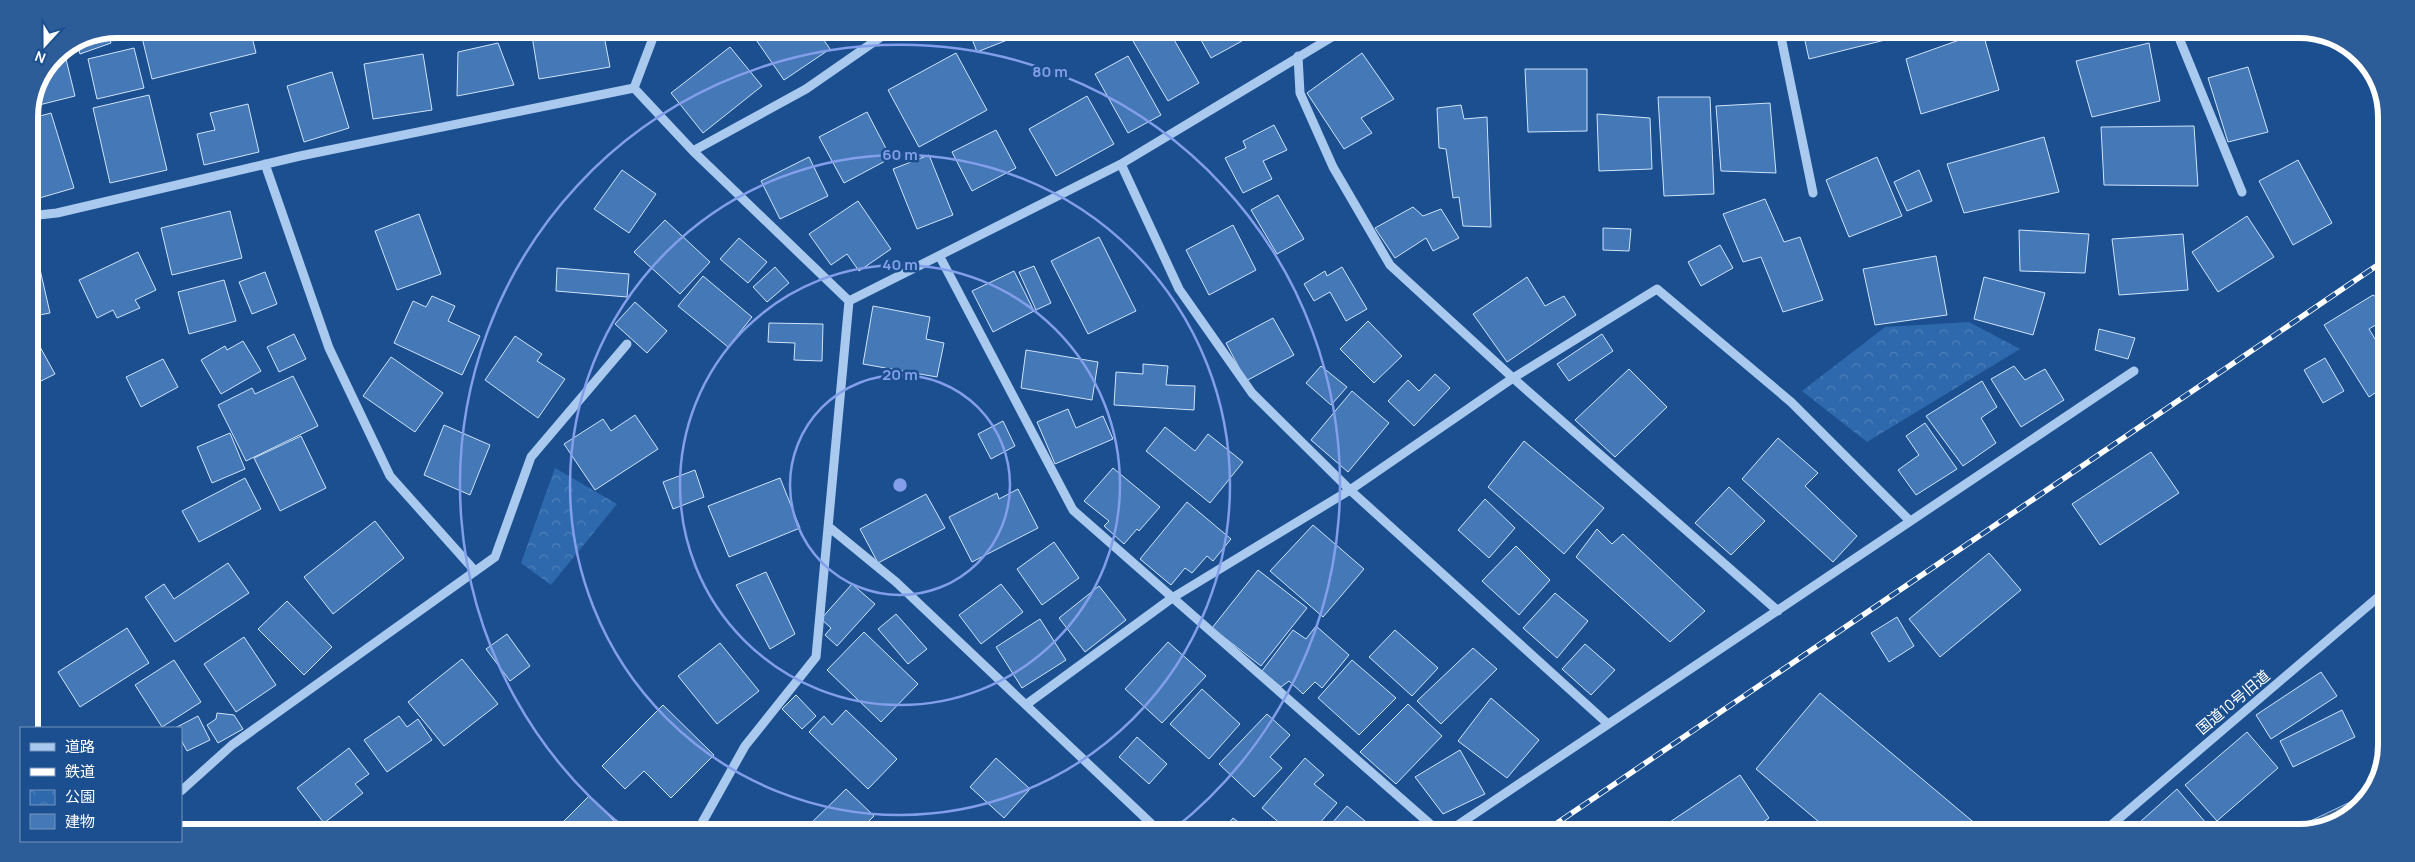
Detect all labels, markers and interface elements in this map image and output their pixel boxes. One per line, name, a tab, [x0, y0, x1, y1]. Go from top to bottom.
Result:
north arrow	[20, 20, 70, 70]
text: N	[32, 47, 48, 68]
text: 80 m	[1032, 61, 1068, 82]
text: 60 m	[882, 144, 918, 165]
text: 40 m	[882, 254, 918, 275]
text: 20 m	[882, 364, 918, 385]
centre of rings	[891, 476, 909, 494]
street label: 国道10号旧道	[2192, 665, 2274, 739]
legend	[20, 727, 182, 842]
text: 道路	[65, 736, 95, 757]
text: 鉄道	[65, 761, 95, 782]
text: 公園	[65, 786, 95, 807]
text: 建物	[65, 811, 95, 832]

